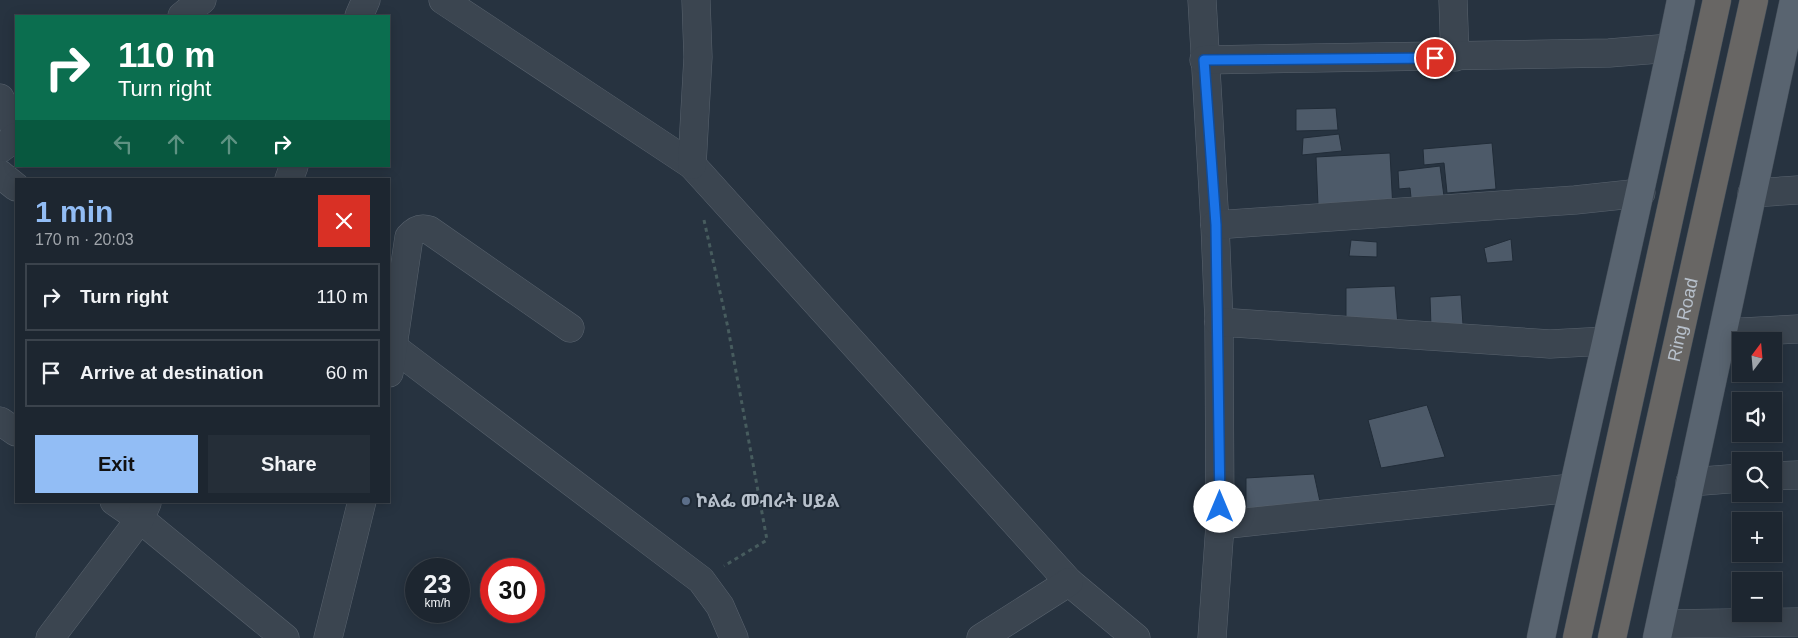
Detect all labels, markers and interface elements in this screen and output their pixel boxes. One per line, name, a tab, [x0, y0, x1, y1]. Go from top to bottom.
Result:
icon: right	[35, 35, 100, 100]
text: 110 m	[118, 35, 215, 74]
pin	[1414, 37, 1456, 79]
icon: arrive	[1421, 44, 1449, 72]
text: Turn right	[118, 76, 211, 101]
icon: left	[109, 130, 137, 158]
icon: ahead	[162, 130, 190, 158]
icon: ahead	[215, 130, 243, 158]
icon: right	[268, 130, 296, 158]
text: 1 min	[35, 195, 113, 228]
button: close	[318, 195, 370, 247]
text: 170 m · 20:03	[35, 231, 134, 248]
street label: Ring Road	[1664, 276, 1702, 363]
icon: right	[37, 283, 65, 311]
text: Turn right	[80, 286, 168, 307]
text: 110 m	[317, 286, 368, 307]
north arrow	[1732, 332, 1782, 382]
map controls	[1732, 332, 1782, 622]
icon: arrive	[37, 359, 65, 387]
text: Arrive at destination	[80, 362, 264, 383]
text: 60 m	[326, 362, 368, 383]
button: sound	[1732, 392, 1782, 442]
button: Exit	[35, 435, 198, 493]
button: Share	[208, 435, 370, 493]
button: search	[1732, 452, 1782, 502]
position arrow	[1193, 480, 1245, 532]
place label: ኮልፌ መብራት ሀይል	[696, 491, 840, 511]
marker: ኮልፌ መብራት ሀይል	[680, 495, 692, 507]
button: +	[1732, 512, 1782, 562]
speed limit sign: 30	[480, 558, 545, 623]
text: 23	[424, 570, 451, 598]
button: −	[1732, 572, 1782, 622]
text: km/h	[424, 596, 451, 610]

